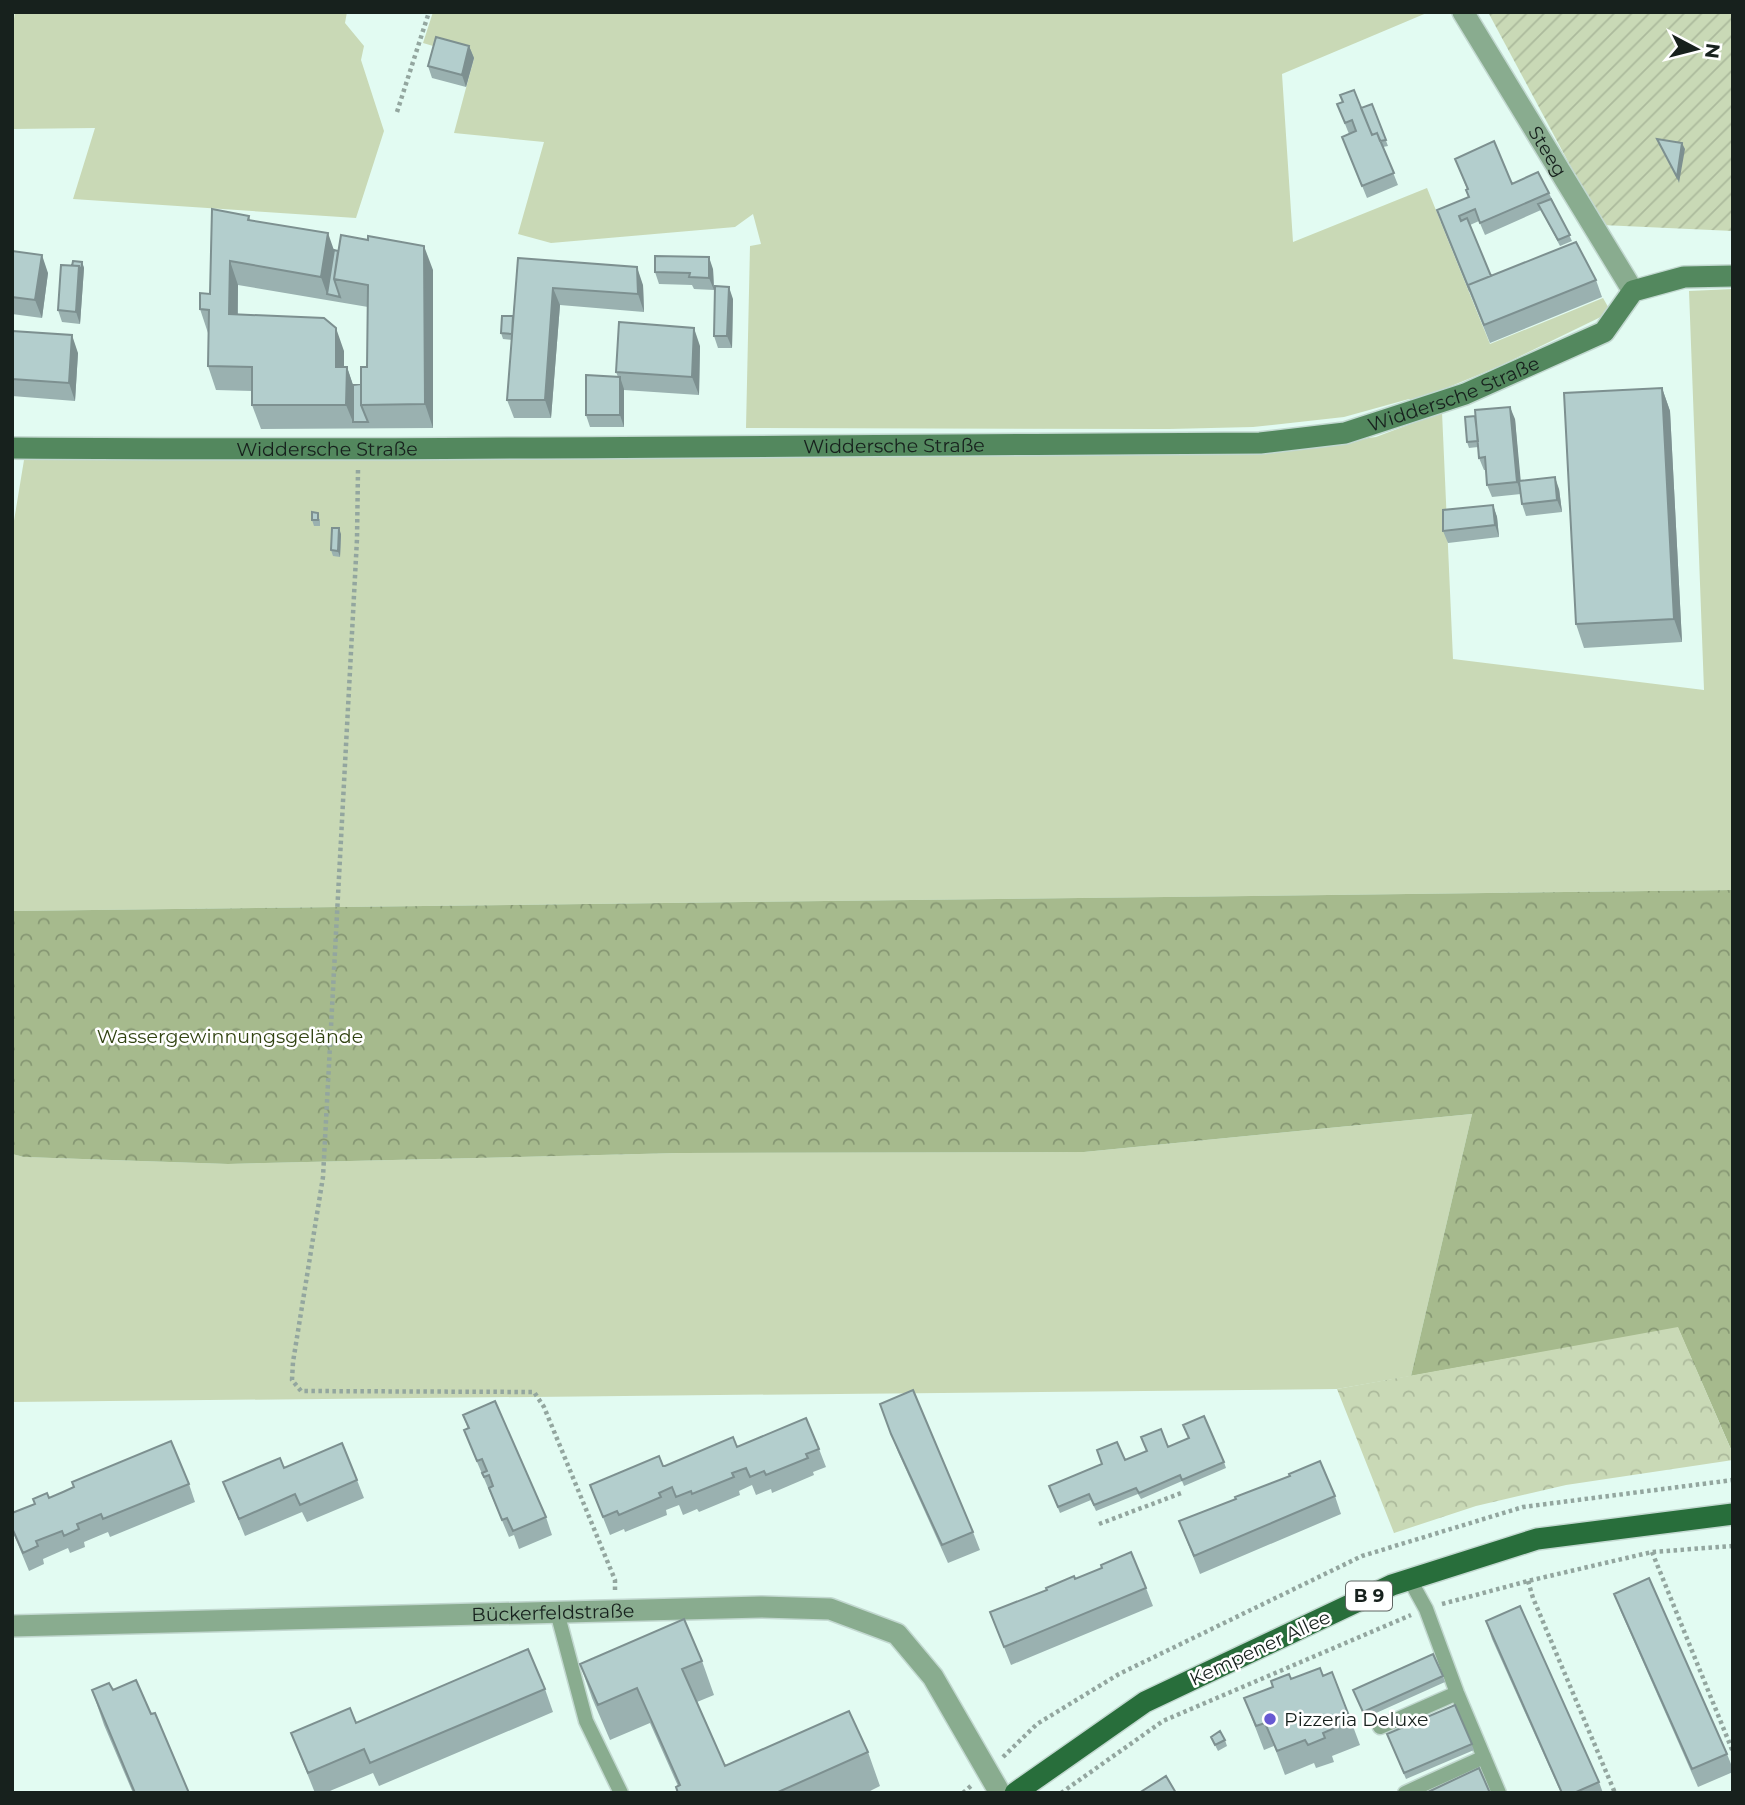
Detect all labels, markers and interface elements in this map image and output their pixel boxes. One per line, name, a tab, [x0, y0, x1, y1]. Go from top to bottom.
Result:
north arrow	[1661, 14, 1731, 84]
text: N	[1700, 42, 1725, 60]
street label: Steeg	[1524, 122, 1572, 181]
street label: Widdersche Straße	[1365, 351, 1543, 436]
street label: Widdersche Straße	[803, 433, 985, 458]
street label: Widdersche Straße	[236, 437, 418, 460]
park label: Wassergewinnungsgelände	[97, 1025, 363, 1048]
road number: B 9	[1346, 1582, 1392, 1610]
street label: Bückerfeldstraße	[471, 1599, 634, 1626]
street label: Kempener Allee	[1186, 1605, 1334, 1691]
place label: Pizzeria Deluxe	[1284, 1708, 1429, 1731]
marker: Pizzeria Deluxe	[1262, 1711, 1278, 1727]

